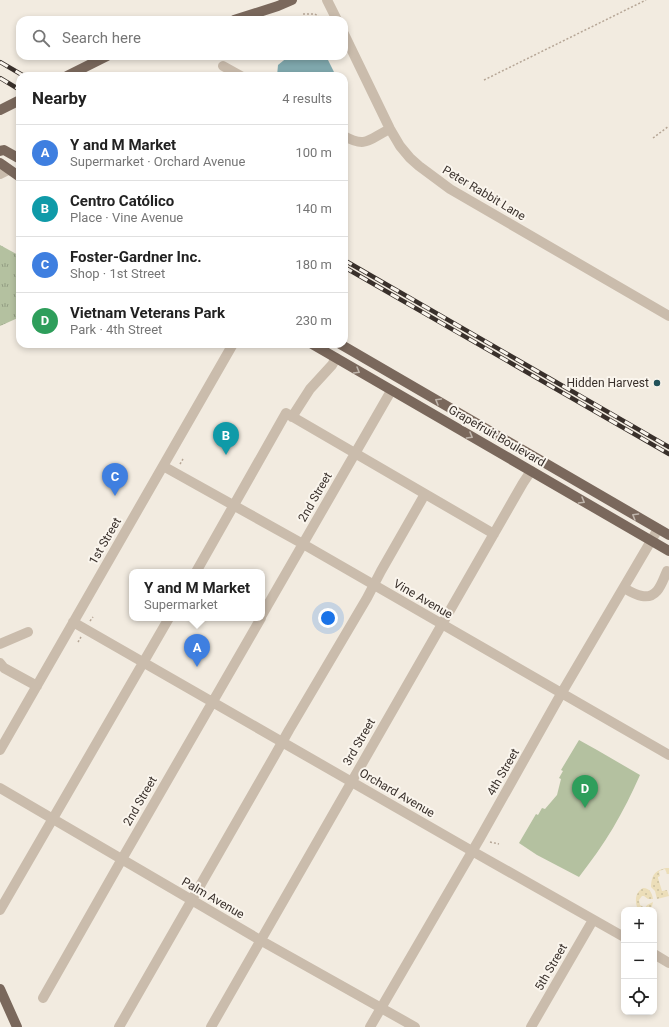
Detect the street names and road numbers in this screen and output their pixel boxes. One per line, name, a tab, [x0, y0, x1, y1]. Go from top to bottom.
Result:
street label: Peter Rabbit Lane	[440, 163, 528, 223]
street label: Grapefruit Boulevard	[446, 403, 548, 469]
street label: 2nd Street	[295, 470, 335, 524]
street label: 1st Street	[86, 515, 124, 567]
street label: Vine Avenue	[391, 576, 455, 622]
street label: 3rd Street	[340, 716, 378, 768]
street label: 4th Street	[484, 746, 522, 798]
street label: Orchard Avenue	[357, 766, 437, 820]
street label: 2nd Street	[120, 774, 160, 828]
street label: Palm Avenue	[179, 875, 247, 921]
street label: 5th Street	[532, 941, 570, 993]

